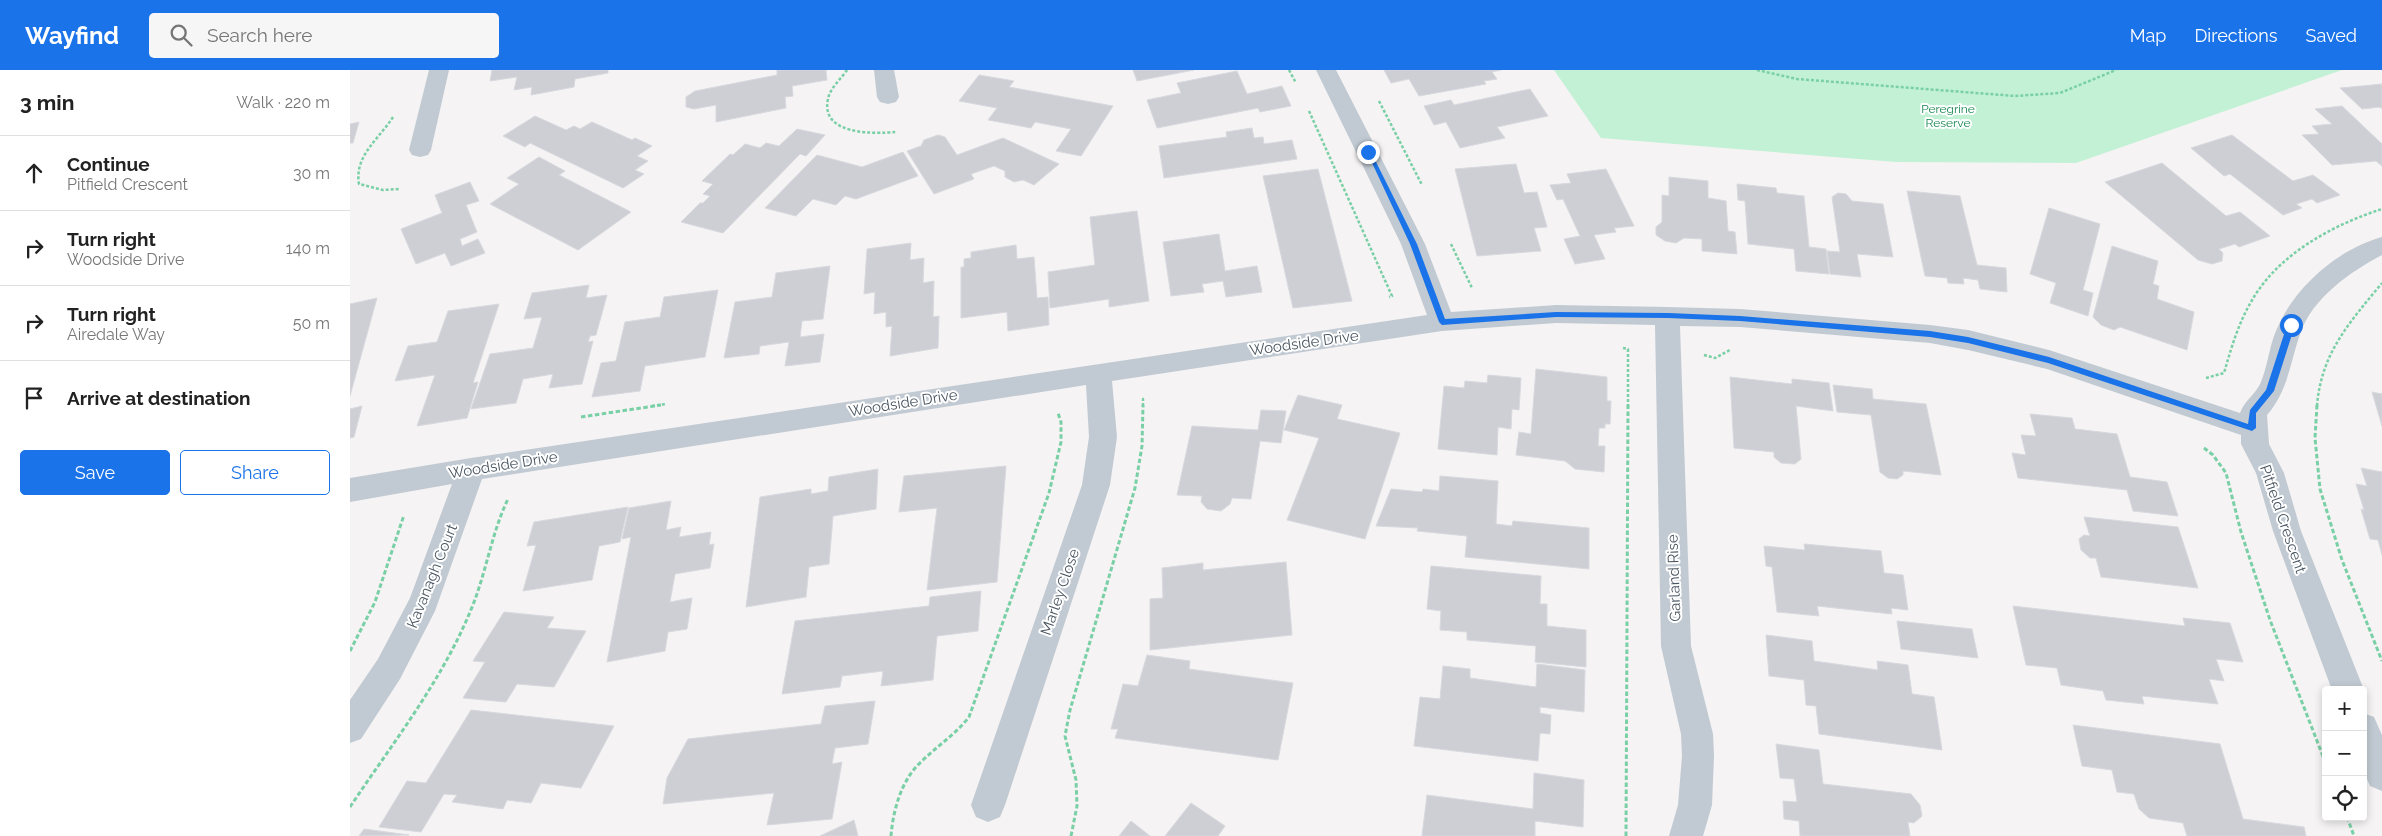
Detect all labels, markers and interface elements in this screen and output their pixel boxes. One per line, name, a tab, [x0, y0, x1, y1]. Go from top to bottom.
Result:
search box	[149, 13, 499, 58]
text: Wayfind	[25, 21, 119, 50]
icon: search	[167, 21, 195, 49]
text: Search here	[207, 24, 312, 46]
text: Map	[2130, 25, 2166, 46]
text: Directions	[2194, 25, 2278, 46]
text: Saved	[2306, 25, 2357, 46]
text: 3 min	[20, 90, 74, 115]
text: Walk · 220 m	[236, 93, 330, 112]
park label: Peregrine Reserve	[1921, 102, 1975, 130]
route end	[1357, 141, 1380, 164]
text: Continue	[67, 153, 150, 175]
icon: ahead	[20, 159, 48, 187]
text: 30 m	[293, 164, 330, 183]
text: Pitfield Crescent	[67, 175, 188, 194]
text: Turn right	[67, 228, 156, 250]
icon: right	[20, 234, 48, 262]
text: 140 m	[286, 239, 330, 258]
text: Woodside Drive	[67, 250, 184, 269]
text: Turn right	[67, 303, 156, 325]
icon: right	[20, 309, 48, 337]
text: 50 m	[293, 314, 330, 333]
route start	[2280, 314, 2303, 337]
text: Airedale Way	[67, 325, 165, 344]
street label: Woodside Drive	[1248, 326, 1360, 360]
icon: arrive	[20, 384, 48, 412]
street label: Woodside Drive	[847, 385, 959, 421]
text: Arrive at destination	[67, 387, 251, 409]
street label: Woodside Drive	[447, 447, 559, 483]
button: Save	[20, 450, 170, 495]
button: Share	[180, 450, 330, 495]
street label: Pitfield Crescent	[2256, 463, 2310, 575]
street label: Kavanagh Court	[403, 521, 461, 631]
street label: Garland Rise	[1663, 534, 1685, 622]
street label: Marley Close	[1037, 546, 1083, 638]
map controls	[2322, 686, 2367, 821]
button: +	[2322, 686, 2367, 731]
button: −	[2322, 731, 2367, 776]
button: locate	[2322, 776, 2367, 821]

